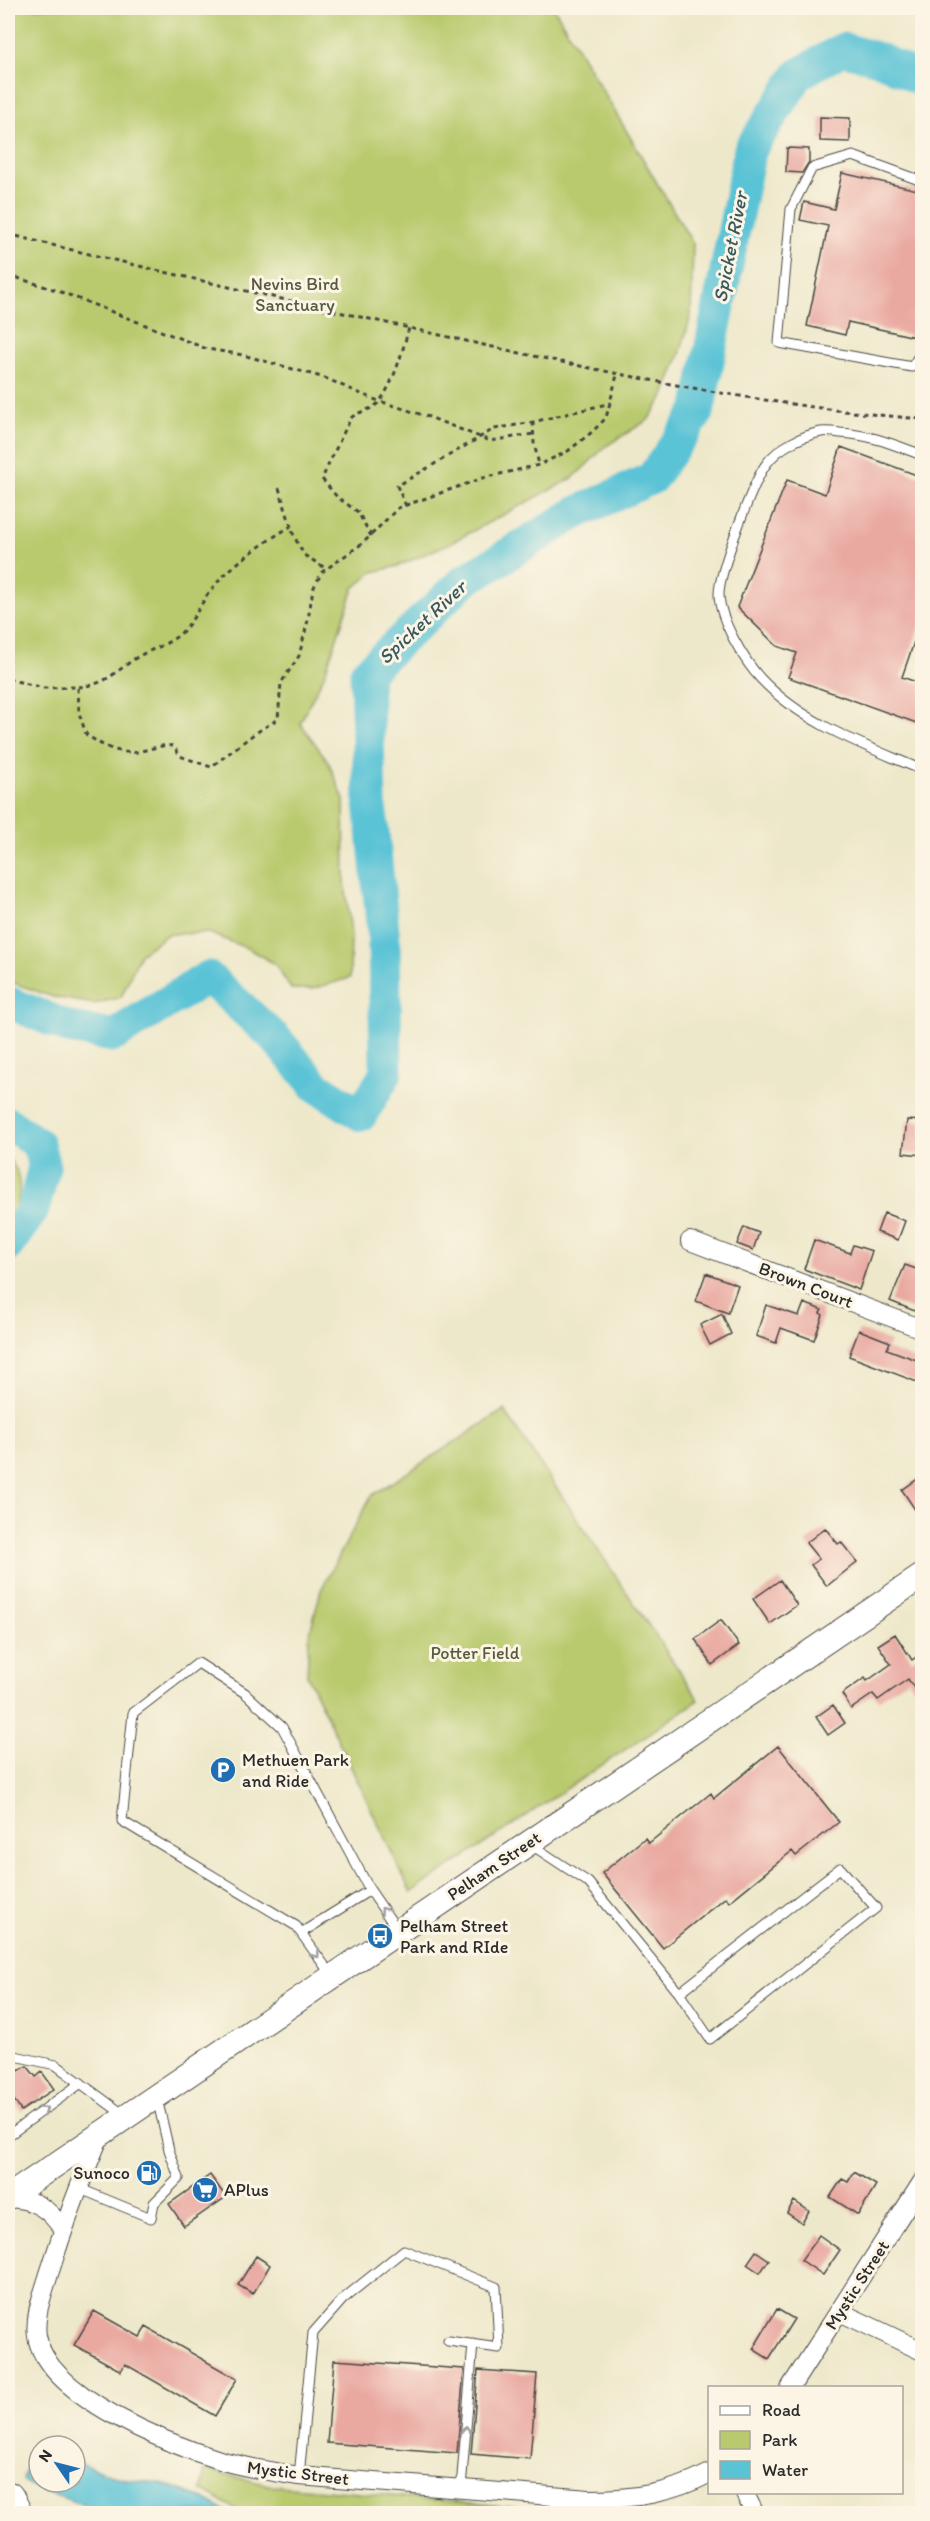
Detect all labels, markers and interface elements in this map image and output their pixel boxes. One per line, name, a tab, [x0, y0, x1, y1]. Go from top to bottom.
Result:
water label: Spicket River	[708, 188, 753, 304]
park label: Nevins Bird Sanctuary	[251, 273, 340, 316]
water label: Spicket River	[373, 574, 473, 669]
street label: Brown Court	[756, 1257, 856, 1313]
park label: Potter Field	[431, 1642, 520, 1664]
place label: Methuen Park and Ride	[242, 1749, 349, 1792]
parking icon: Methuen Park and Ride	[208, 1755, 238, 1785]
street label: Pelham Street	[443, 1826, 545, 1905]
one-way arrow	[380, 1906, 391, 1917]
place label: Pelham Street Park and RIde	[400, 1915, 509, 1958]
bus stop icon: Pelham Street Park and RIde	[365, 1921, 395, 1951]
one-way arrow	[309, 1948, 320, 1959]
one-way arrow	[37, 2106, 48, 2117]
fuel station icon: Sunoco	[134, 2158, 164, 2188]
place label: Sunoco	[73, 2162, 130, 2184]
supermarket icon: APlus	[190, 2175, 220, 2205]
place label: APlus	[224, 2179, 269, 2201]
street label: Mystic Street	[820, 2236, 894, 2334]
legend	[708, 2386, 903, 2494]
text: Road	[762, 2399, 801, 2421]
one-way arrow	[459, 2426, 472, 2435]
text: Park	[762, 2429, 797, 2451]
north arrow	[27, 2434, 87, 2494]
text: N	[34, 2446, 56, 2466]
street label: Mystic Street	[246, 2456, 350, 2490]
text: Water	[762, 2459, 808, 2481]

